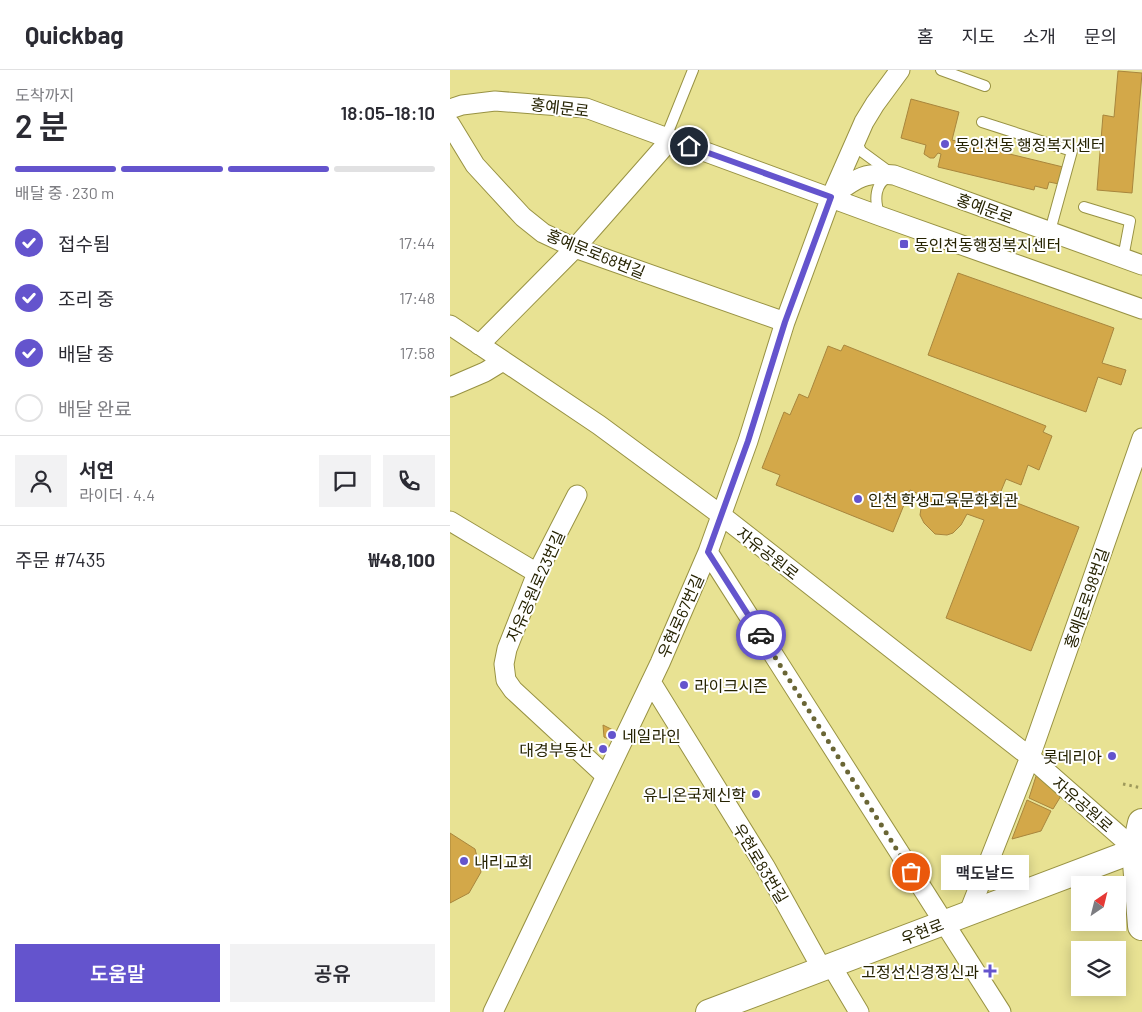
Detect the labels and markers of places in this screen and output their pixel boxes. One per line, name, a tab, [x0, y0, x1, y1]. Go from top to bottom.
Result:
pin	[668, 125, 710, 167]
place label: 동인천동 행정복지센터	[955, 135, 1105, 154]
marker: 동인천동 행정복지센터	[939, 138, 951, 150]
place label: 동인천동행정복지센터	[914, 235, 1061, 254]
marker: 동인천동행정복지센터	[898, 238, 910, 250]
place label: 인천 학생교육문화회관	[868, 490, 1019, 509]
marker: 인천 학생교육문화회관	[852, 493, 864, 505]
place label: 라이크시즌	[694, 676, 768, 695]
marker: 라이크시즌	[678, 679, 690, 691]
place label: 네일라인	[622, 726, 681, 745]
marker: 네일라인	[606, 729, 618, 741]
place label: 대경부동산	[519, 740, 593, 759]
marker: 대경부동산	[597, 743, 609, 755]
place label: 롯데리아	[1043, 747, 1102, 766]
marker: 롯데리아	[1106, 750, 1118, 762]
place label: 유니온국제신학	[643, 785, 746, 804]
marker: 유니온국제신학	[750, 788, 762, 800]
pin	[890, 851, 932, 893]
place label: 내리교회	[474, 852, 533, 871]
callout: 맥도날드	[941, 854, 1028, 890]
marker: 내리교회	[458, 855, 470, 867]
place label: 고정선신경정신과	[861, 962, 979, 981]
marker: 고정선신경정신과	[983, 964, 997, 978]

